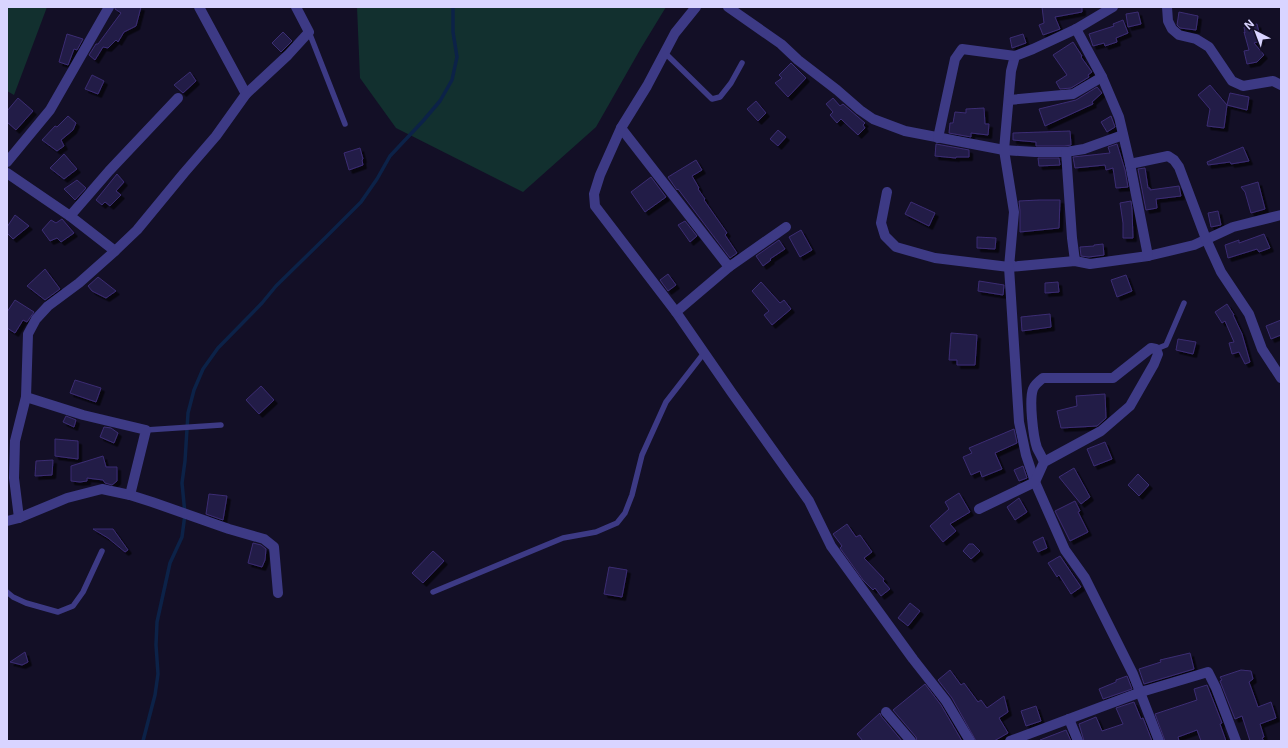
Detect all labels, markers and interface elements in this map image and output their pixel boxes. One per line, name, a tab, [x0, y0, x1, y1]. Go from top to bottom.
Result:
north arrow	[1236, 12, 1276, 52]
text: N	[1242, 17, 1257, 33]

